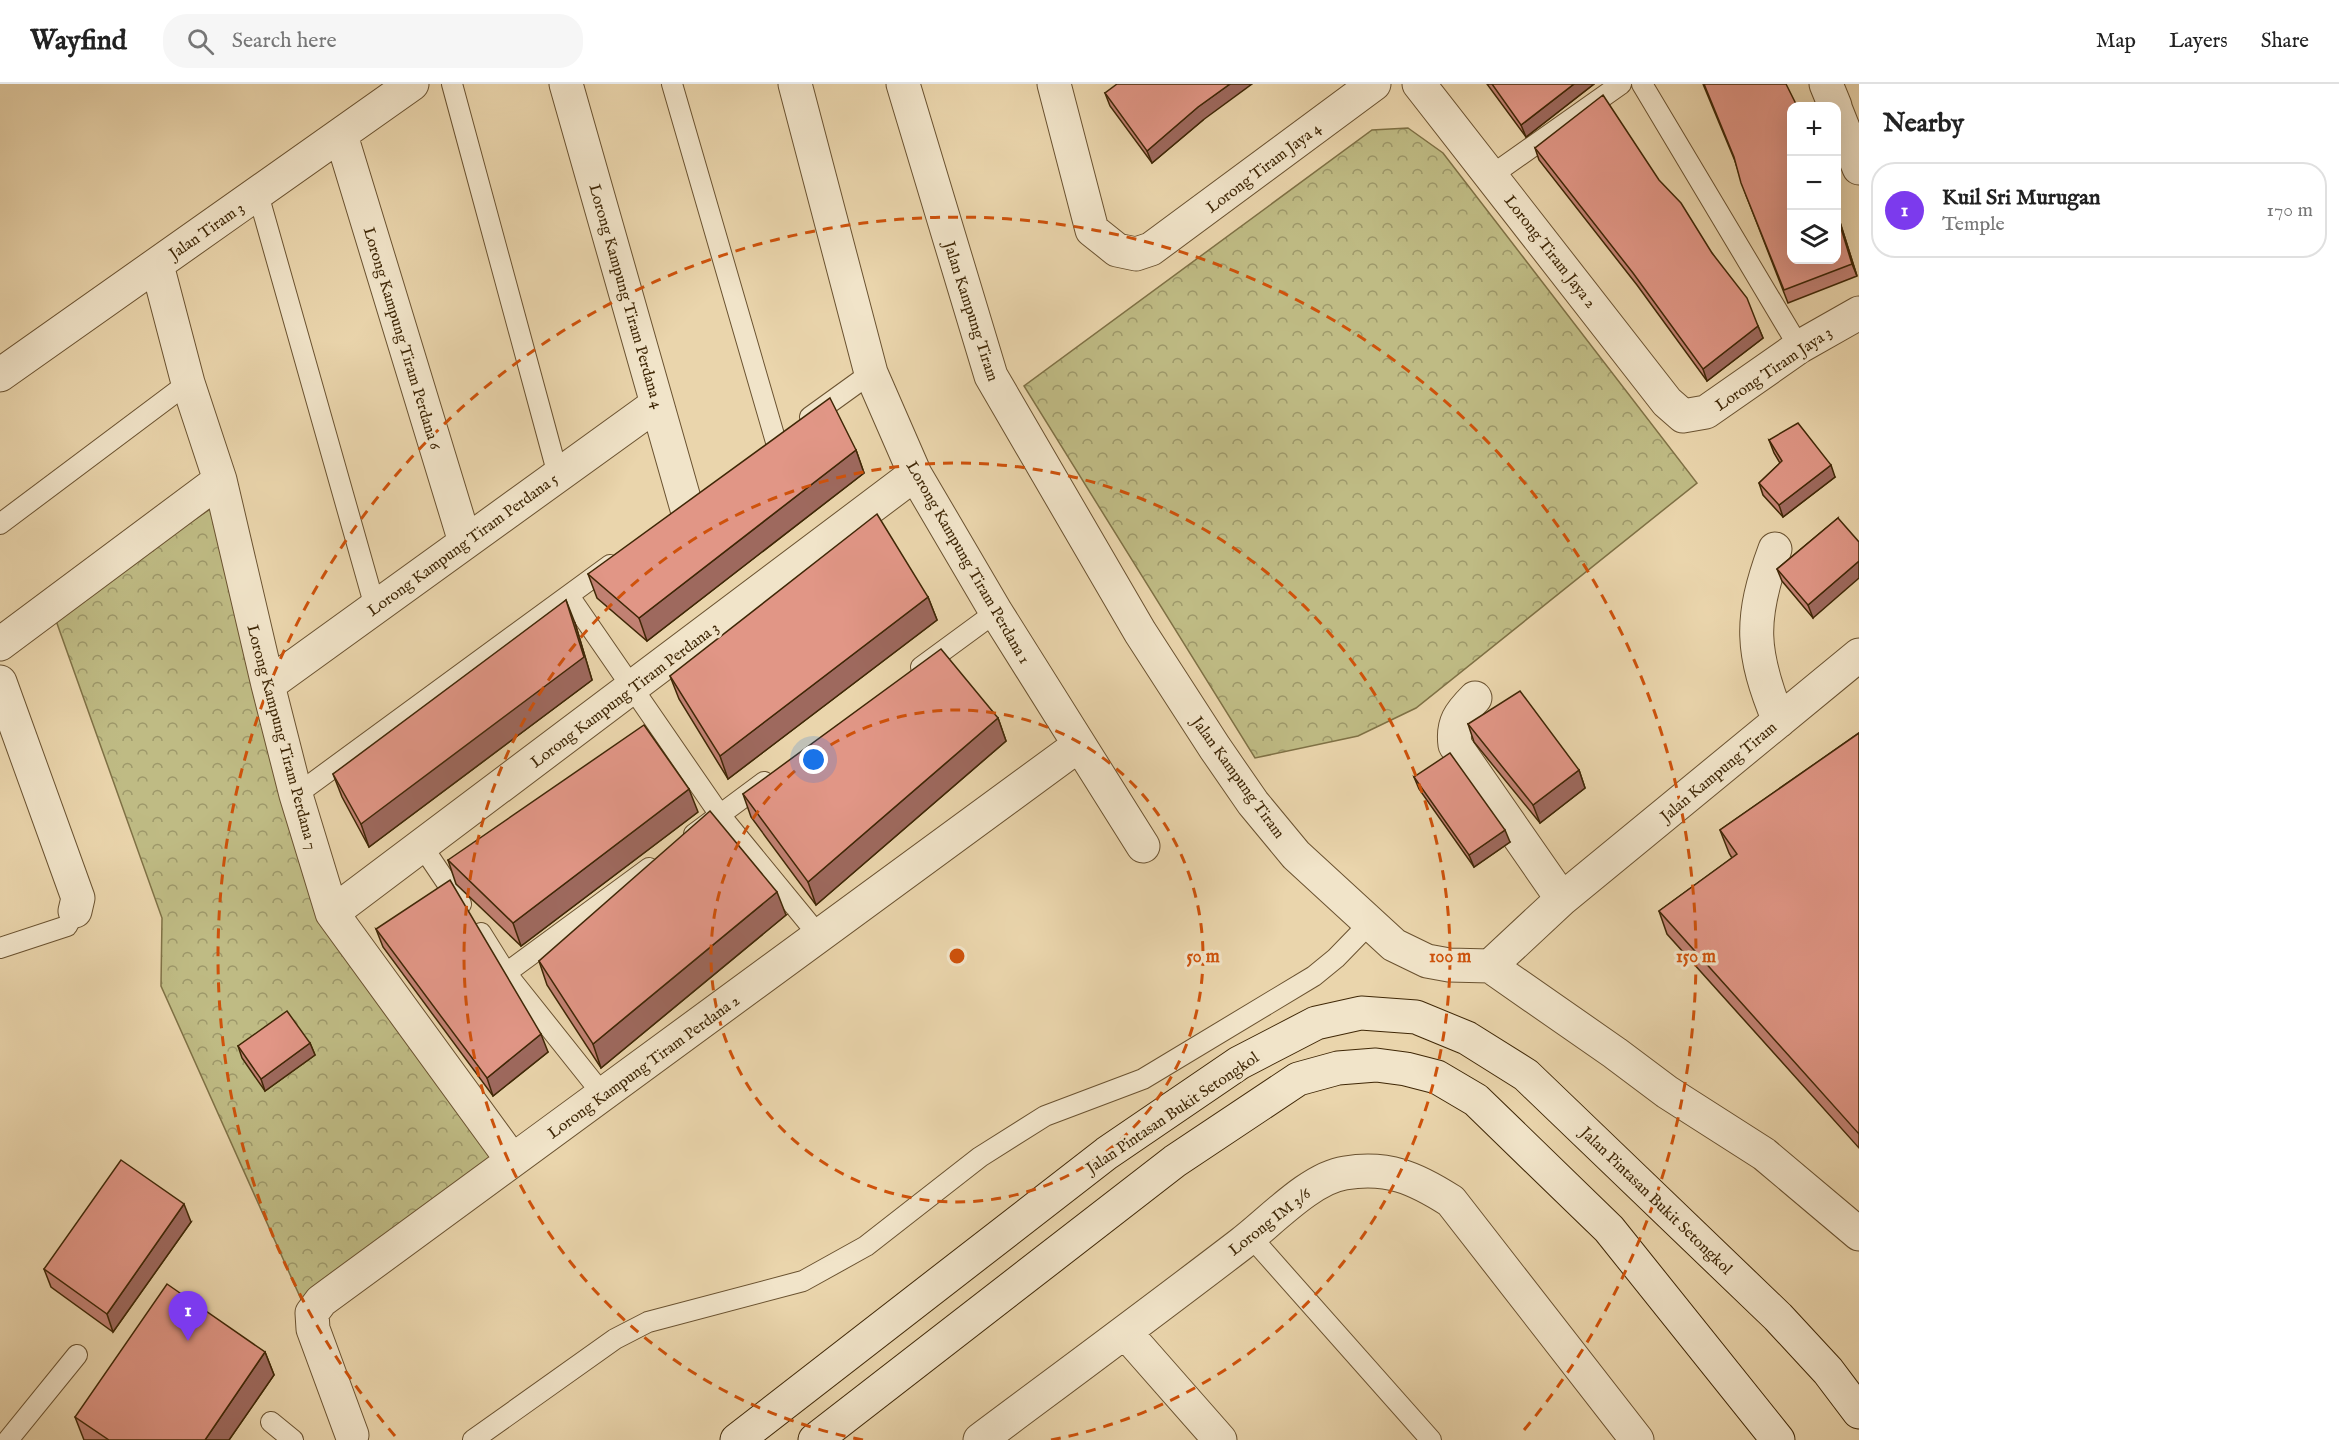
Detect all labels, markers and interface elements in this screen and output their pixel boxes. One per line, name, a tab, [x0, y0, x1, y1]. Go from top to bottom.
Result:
search box	[163, 14, 583, 68]
text: Wayfind	[30, 24, 127, 59]
icon: search	[184, 25, 217, 58]
text: Search here	[232, 27, 337, 55]
text: Map	[2096, 28, 2136, 55]
text: Layers	[2169, 28, 2228, 55]
text: Share	[2261, 28, 2309, 55]
map controls	[1787, 102, 1841, 264]
button: +	[1787, 102, 1841, 156]
text: Nearby	[1883, 107, 1964, 140]
street label: Lorong Tiram Jaya 4	[1203, 119, 1326, 218]
button: −	[1787, 156, 1841, 210]
street label: Lorong Kampung Tiram Perdana 4	[583, 182, 667, 411]
text: Kuil Sri Murugan	[1942, 184, 2101, 212]
street label: Lorong Tiram Jaya 2	[1499, 192, 1600, 313]
text: 1	[1901, 198, 1908, 223]
text: 170 m	[2267, 198, 2313, 223]
street label: Jalan Tiram 3	[164, 199, 248, 266]
button: layers	[1787, 210, 1841, 264]
text: Temple	[1942, 212, 2005, 237]
street label: Lorong Kampung Tiram Perdana 6	[358, 225, 445, 452]
street label: Jalan Kampung Tiram	[937, 237, 1002, 384]
street label: Lorong Tiram Jaya 3	[1712, 323, 1836, 416]
street label: Lorong Kampung Tiram Perdana 1	[901, 458, 1034, 668]
street label: Lorong Kampung Tiram Perdana 5	[364, 470, 563, 622]
street label: Lorong Kampung Tiram Perdana 3	[527, 618, 723, 773]
street label: Lorong Kampung Tiram Perdana 7	[241, 623, 321, 852]
street label: Jalan Kampung Tiram	[1185, 712, 1288, 843]
street label: Jalan Kampung Tiram	[1655, 718, 1782, 828]
your location	[799, 745, 828, 774]
centre of rings	[947, 946, 967, 966]
text: 50 m	[1186, 946, 1220, 969]
text: 100 m	[1429, 946, 1471, 969]
text: 150 m	[1676, 946, 1716, 969]
street label: Lorong Kampung Tiram Perdana 2	[544, 991, 744, 1144]
street label: Jalan Pintasan Bukit Setongkol	[1081, 1048, 1264, 1180]
street label: Jalan Pintasan Bukit Setongkol	[1574, 1122, 1736, 1280]
street label: Lorong IM 3/6	[1225, 1184, 1316, 1261]
pin: 1	[168, 1292, 207, 1341]

